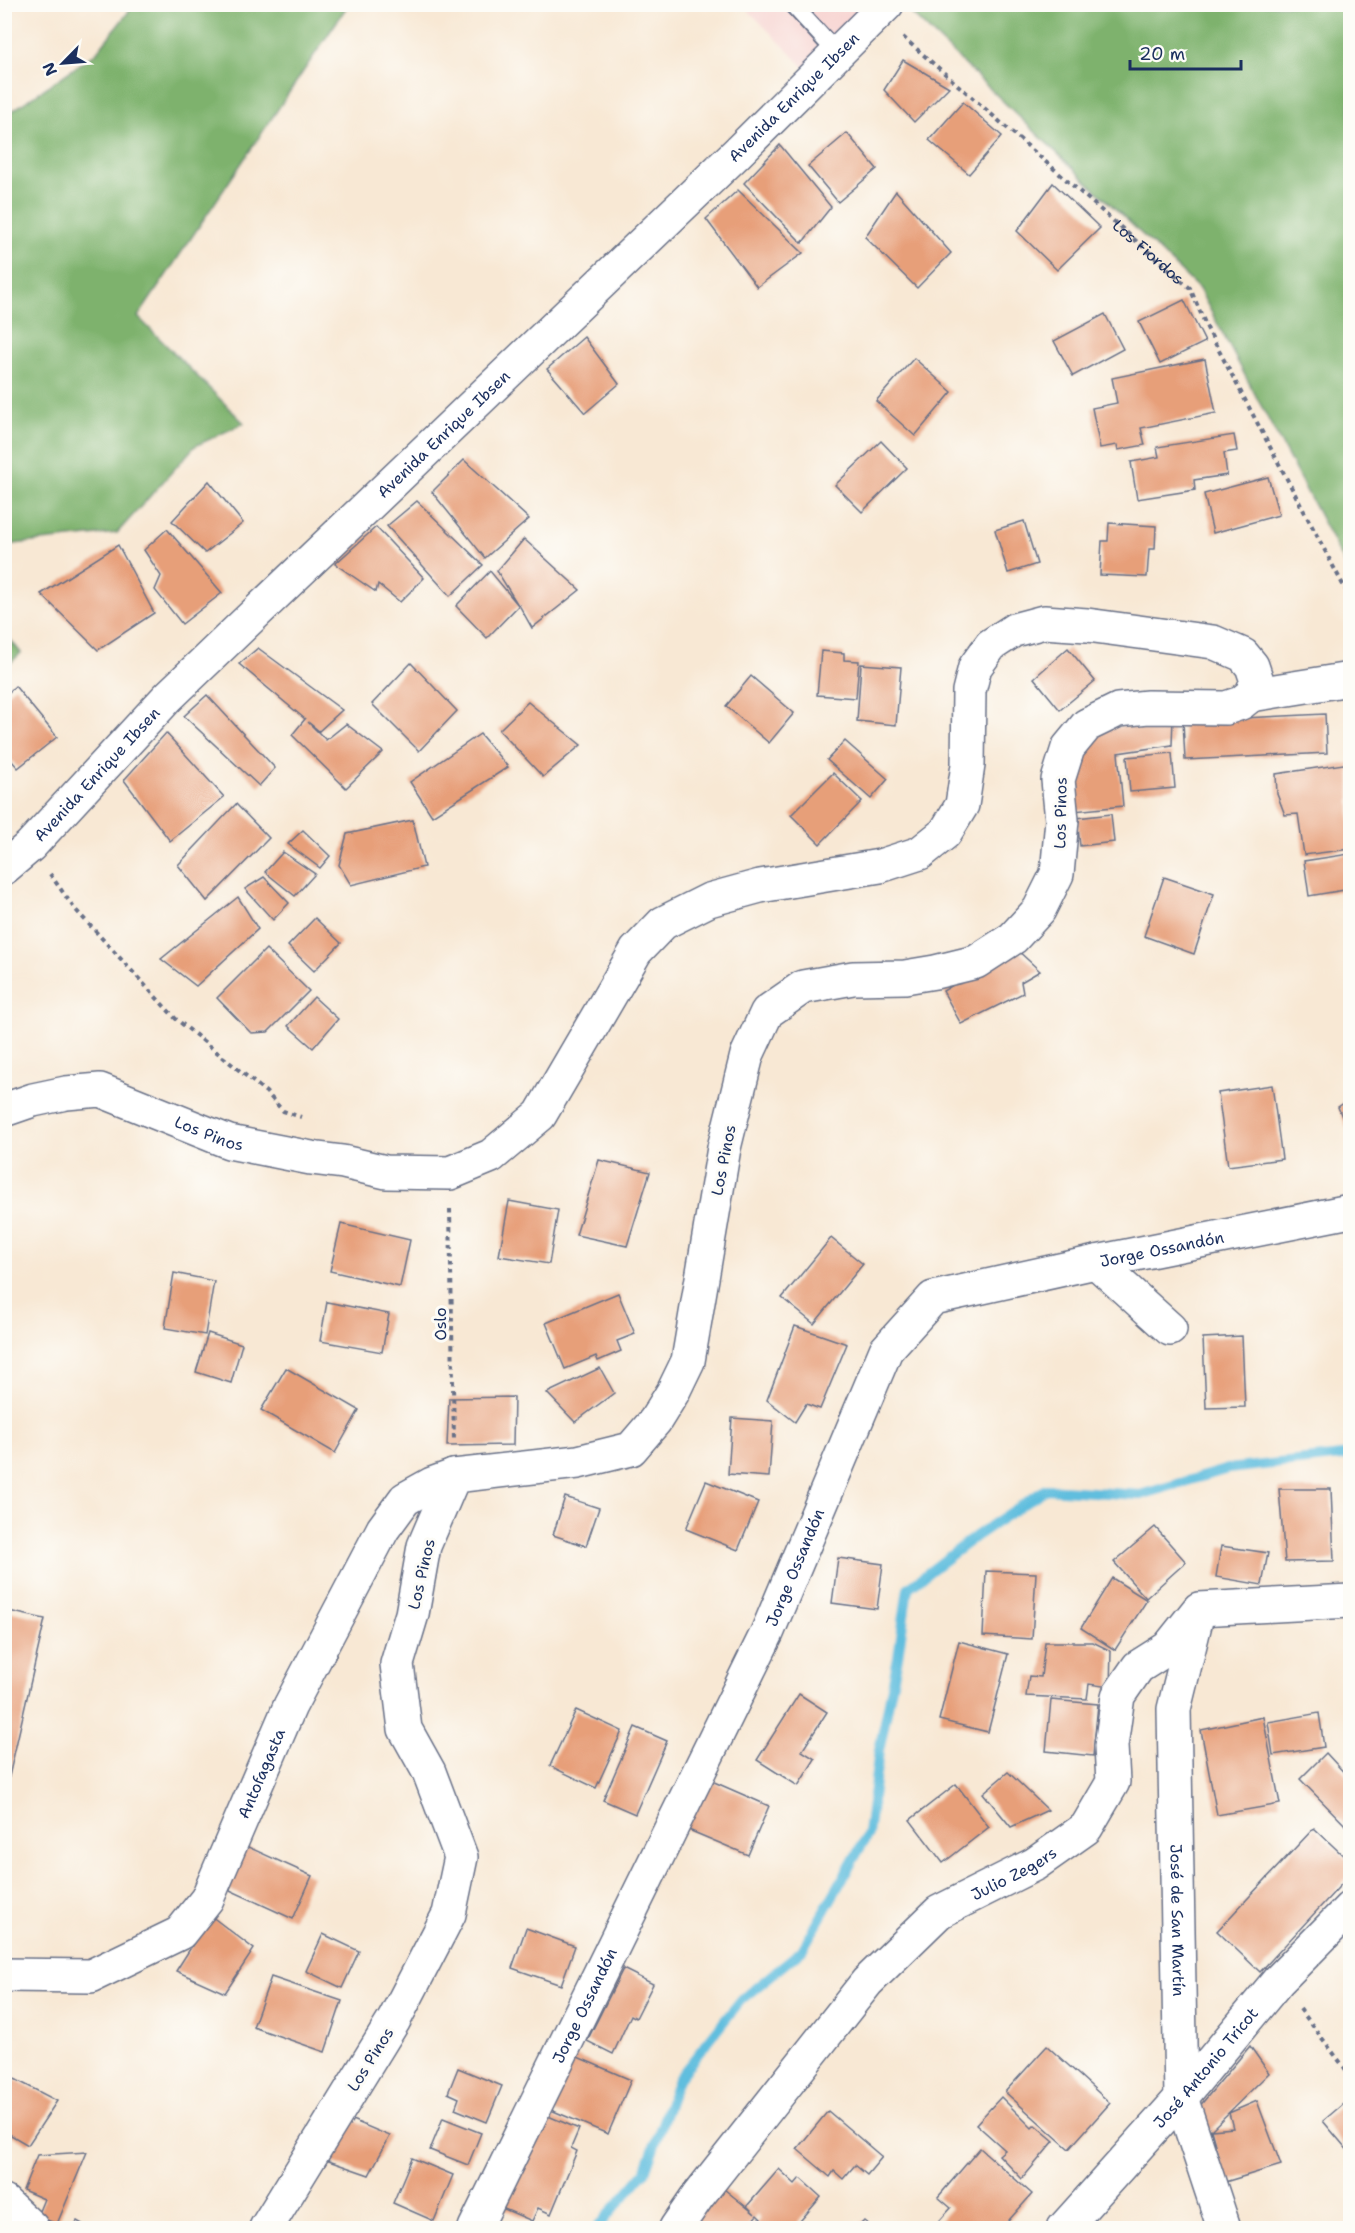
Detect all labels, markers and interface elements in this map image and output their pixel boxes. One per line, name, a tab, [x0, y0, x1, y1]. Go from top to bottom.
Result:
street label: Avenida Enrique Ibsen	[724, 28, 864, 167]
north arrow	[33, 33, 93, 93]
scale bar	[1130, 33, 1241, 71]
text: 20 m	[1139, 42, 1185, 66]
text: N	[38, 59, 62, 79]
street label: Los Fiordos	[1108, 215, 1188, 289]
street label: Avenida Enrique Ibsen	[373, 366, 515, 503]
street label: Avenida Enrique Ibsen	[29, 703, 165, 846]
street label: Los Pinos	[1049, 777, 1072, 849]
street label: Los Pinos	[171, 1111, 245, 1156]
street label: Los Pinos	[706, 1123, 741, 1197]
street label: Jorge Ossandón	[1098, 1227, 1226, 1272]
street label: Oslo	[430, 1307, 451, 1341]
street label: Jorge Ossandón	[761, 1505, 829, 1630]
street label: Los Pinos	[403, 1537, 440, 1612]
street label: Antofagasta	[233, 1725, 290, 1822]
street label: Julio Zegers	[968, 1842, 1061, 1905]
street label: José de San Martín	[1165, 1844, 1189, 1997]
street label: Jorge Ossandón	[548, 1944, 622, 2067]
street label: José Antonio Tricot	[1149, 2003, 1263, 2133]
street label: Los Pinos	[342, 2023, 398, 2095]

